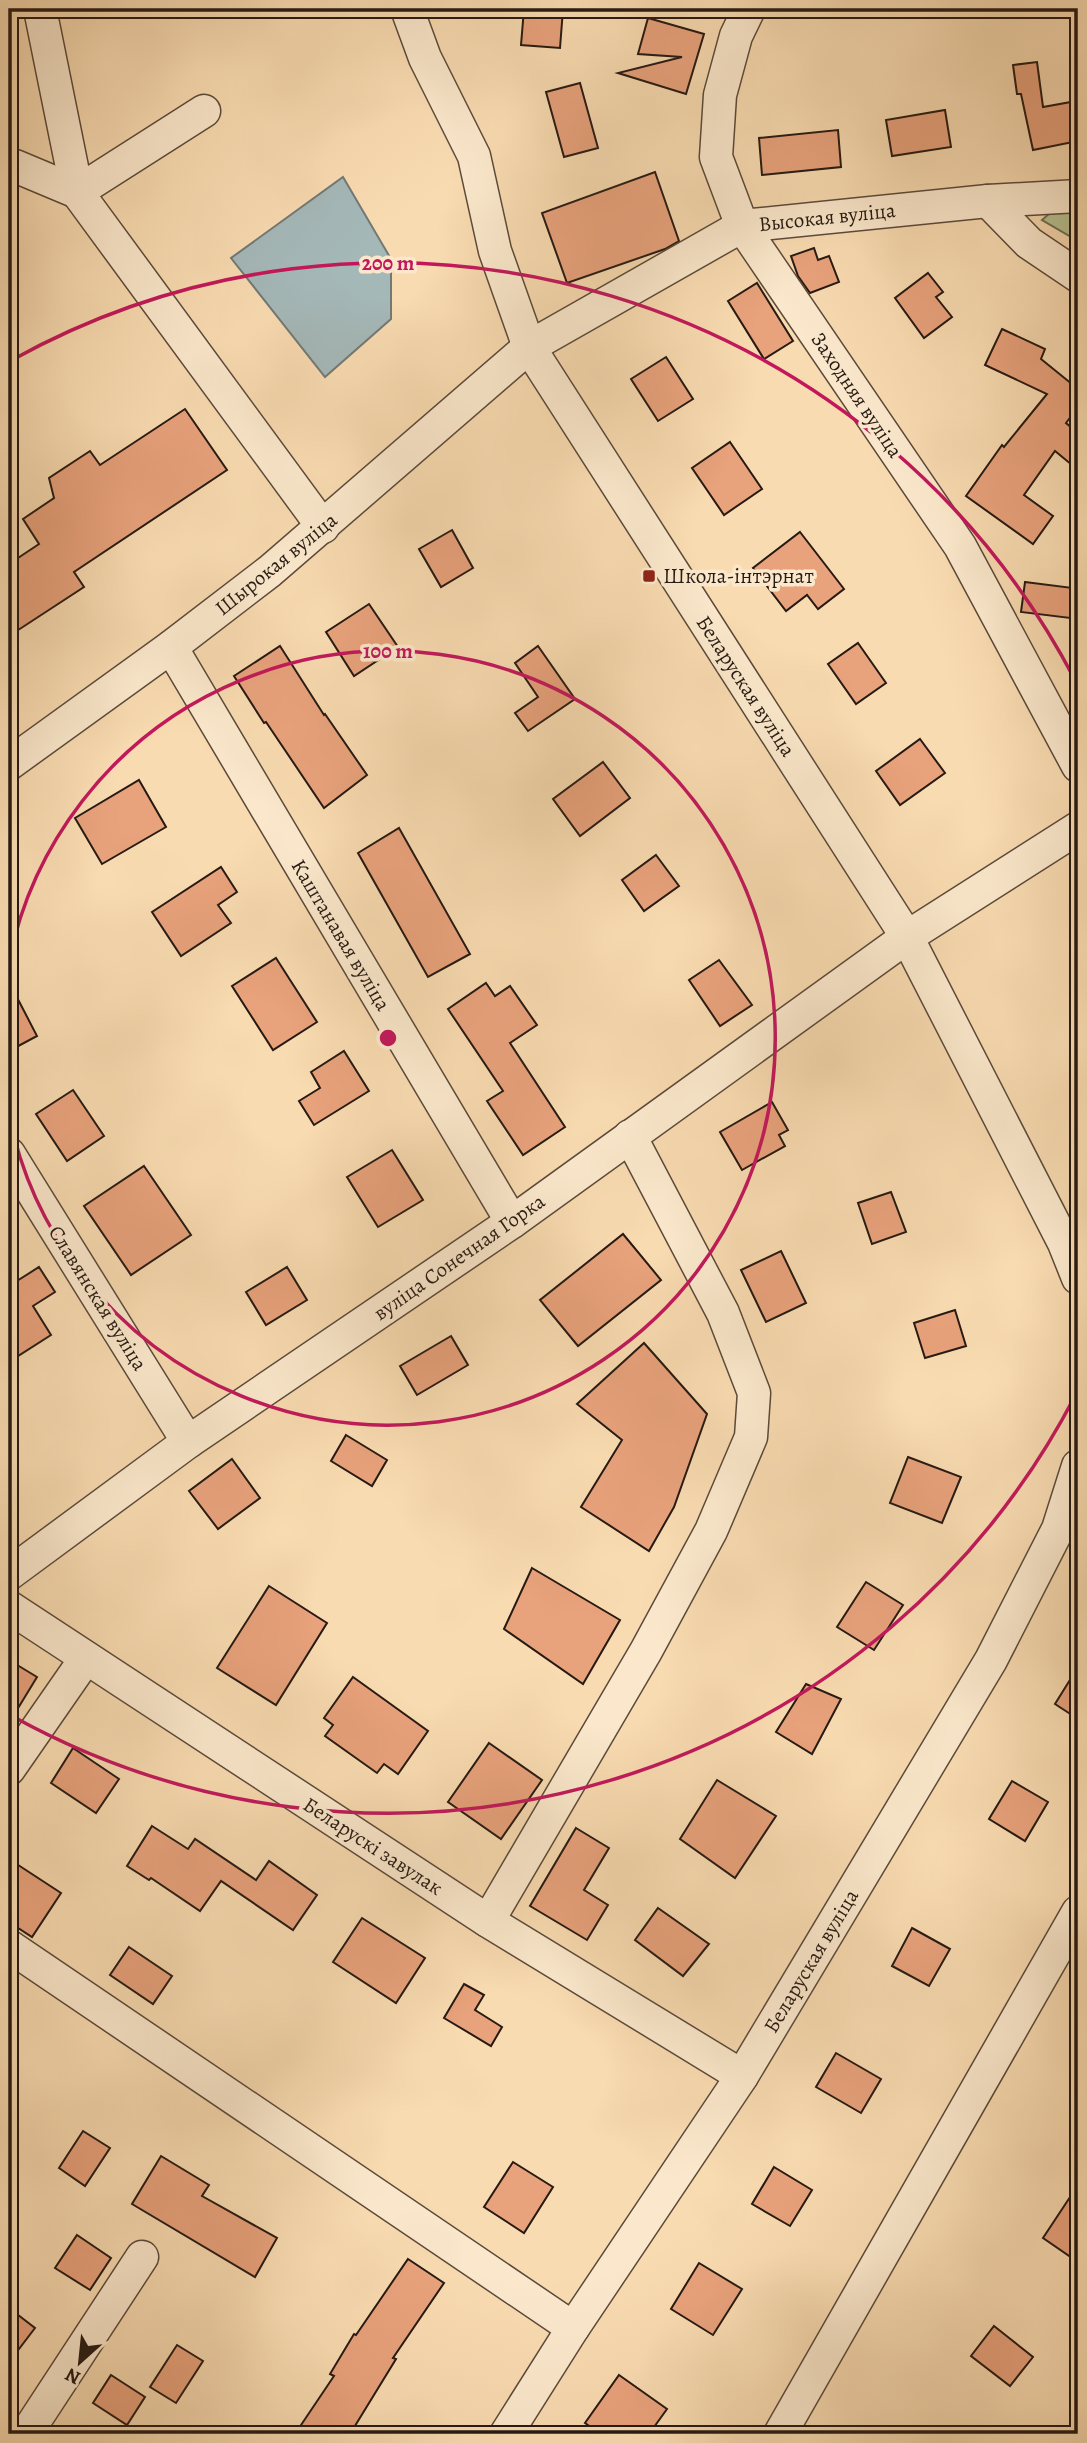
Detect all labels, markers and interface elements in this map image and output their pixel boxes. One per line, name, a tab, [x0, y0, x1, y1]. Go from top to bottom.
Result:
street label: Высокая вуліца	[757, 196, 897, 238]
text: 200 m	[362, 249, 415, 277]
street label: Заходняя вуліца	[805, 327, 909, 463]
street label: Шырокая вуліца	[209, 506, 343, 622]
place label: Школа-інтэрнат	[663, 562, 814, 590]
marker: Школа-інтэрнат	[641, 568, 657, 584]
street label: Беларуская вуліца	[690, 610, 802, 762]
text: 100 m	[363, 637, 413, 665]
street label: Каштанавая вуліца	[285, 854, 397, 1016]
centre of rings	[376, 1026, 400, 1050]
street label: вуліца Сонечная Горка	[368, 1187, 551, 1327]
street label: Славянская вуліца	[42, 1220, 154, 1376]
street label: Беларускі завулак	[298, 1790, 448, 1902]
street label: Беларуская вуліца	[757, 1884, 865, 2038]
north arrow	[46, 2328, 116, 2398]
text: N	[61, 2361, 85, 2391]

